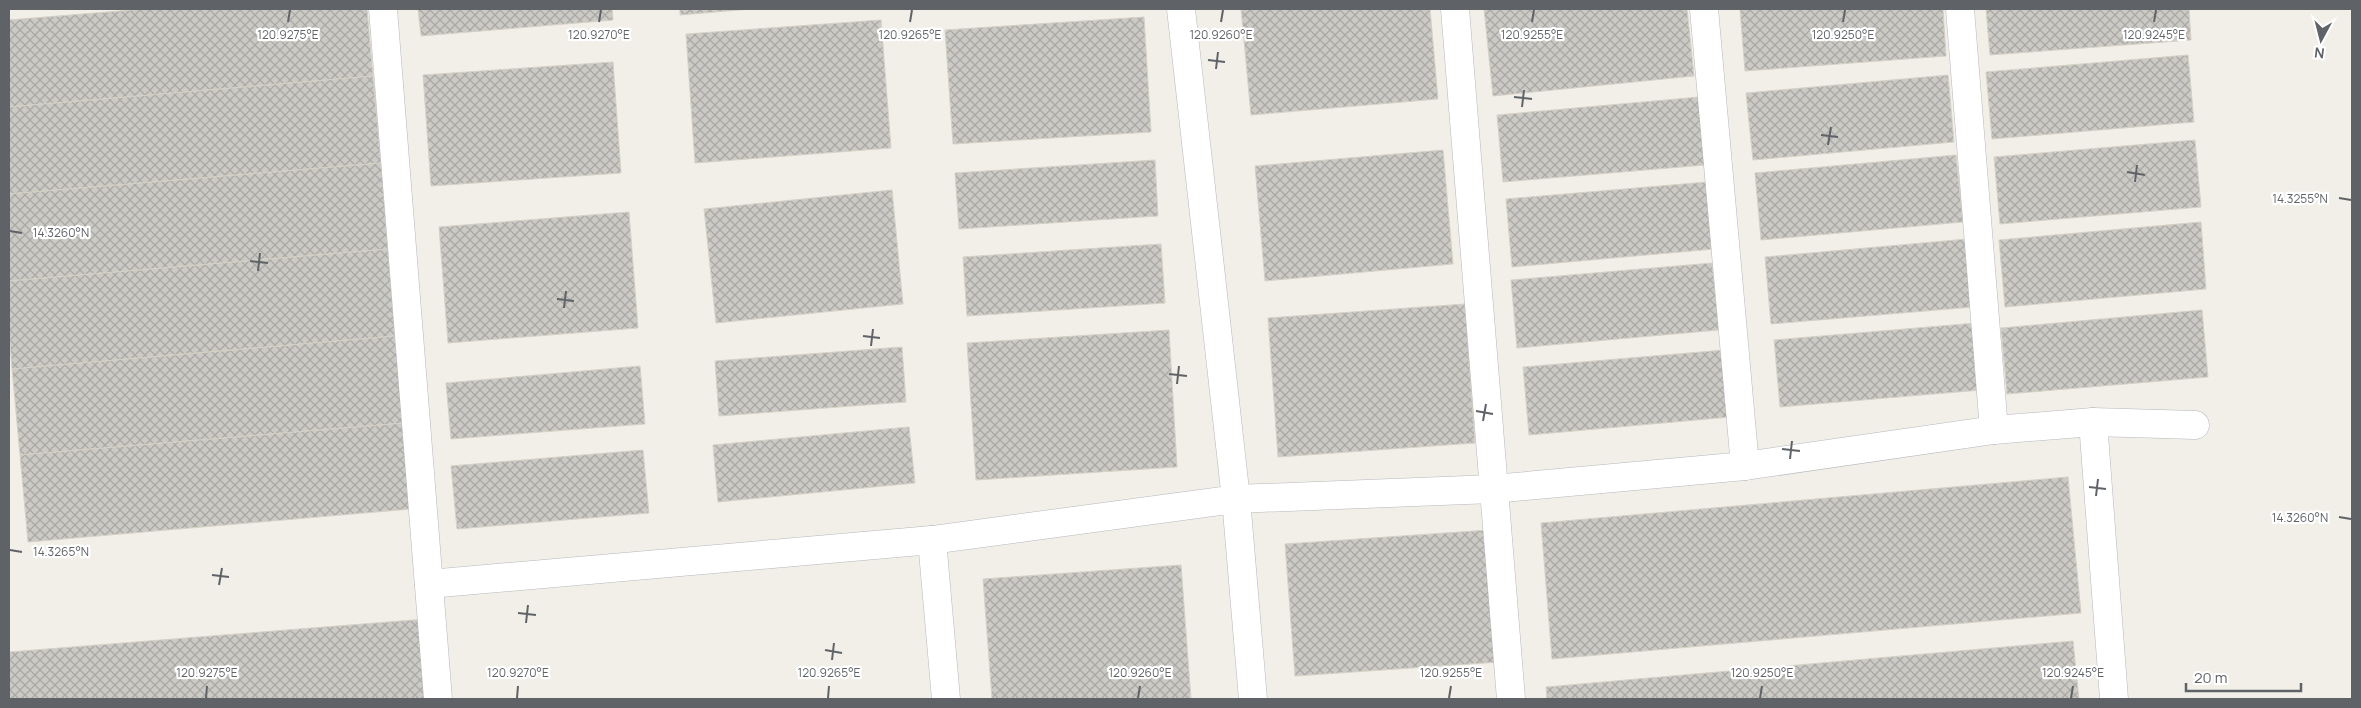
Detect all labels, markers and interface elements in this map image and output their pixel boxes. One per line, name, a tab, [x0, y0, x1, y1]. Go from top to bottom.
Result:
north arrow	[2296, 15, 2346, 65]
text: 120.9275°E	[257, 26, 319, 43]
text: 120.9270°E	[568, 26, 630, 43]
text: 120.9265°E	[879, 26, 942, 43]
text: 120.9260°E	[1189, 26, 1253, 43]
text: 120.9255°E	[1501, 26, 1563, 43]
text: 120.9250°E	[1812, 26, 1874, 43]
text: 120.9245°E	[2123, 26, 2185, 43]
text: N	[2313, 43, 2326, 63]
text: 14.3255°N	[2272, 190, 2328, 207]
text: 14.3260°N	[33, 224, 89, 241]
text: 14.3260°N	[2272, 509, 2328, 526]
text: 14.3265°N	[33, 543, 89, 560]
scale bar	[2186, 660, 2301, 692]
text: 120.9275°E	[176, 664, 238, 681]
text: 120.9270°E	[487, 664, 549, 681]
text: 120.9265°E	[798, 664, 861, 681]
text: 120.9260°E	[1108, 664, 1172, 681]
text: 120.9255°E	[1420, 664, 1482, 681]
text: 120.9250°E	[1731, 664, 1793, 681]
text: 120.9245°E	[2042, 664, 2104, 681]
text: 20 m	[2194, 667, 2227, 688]

